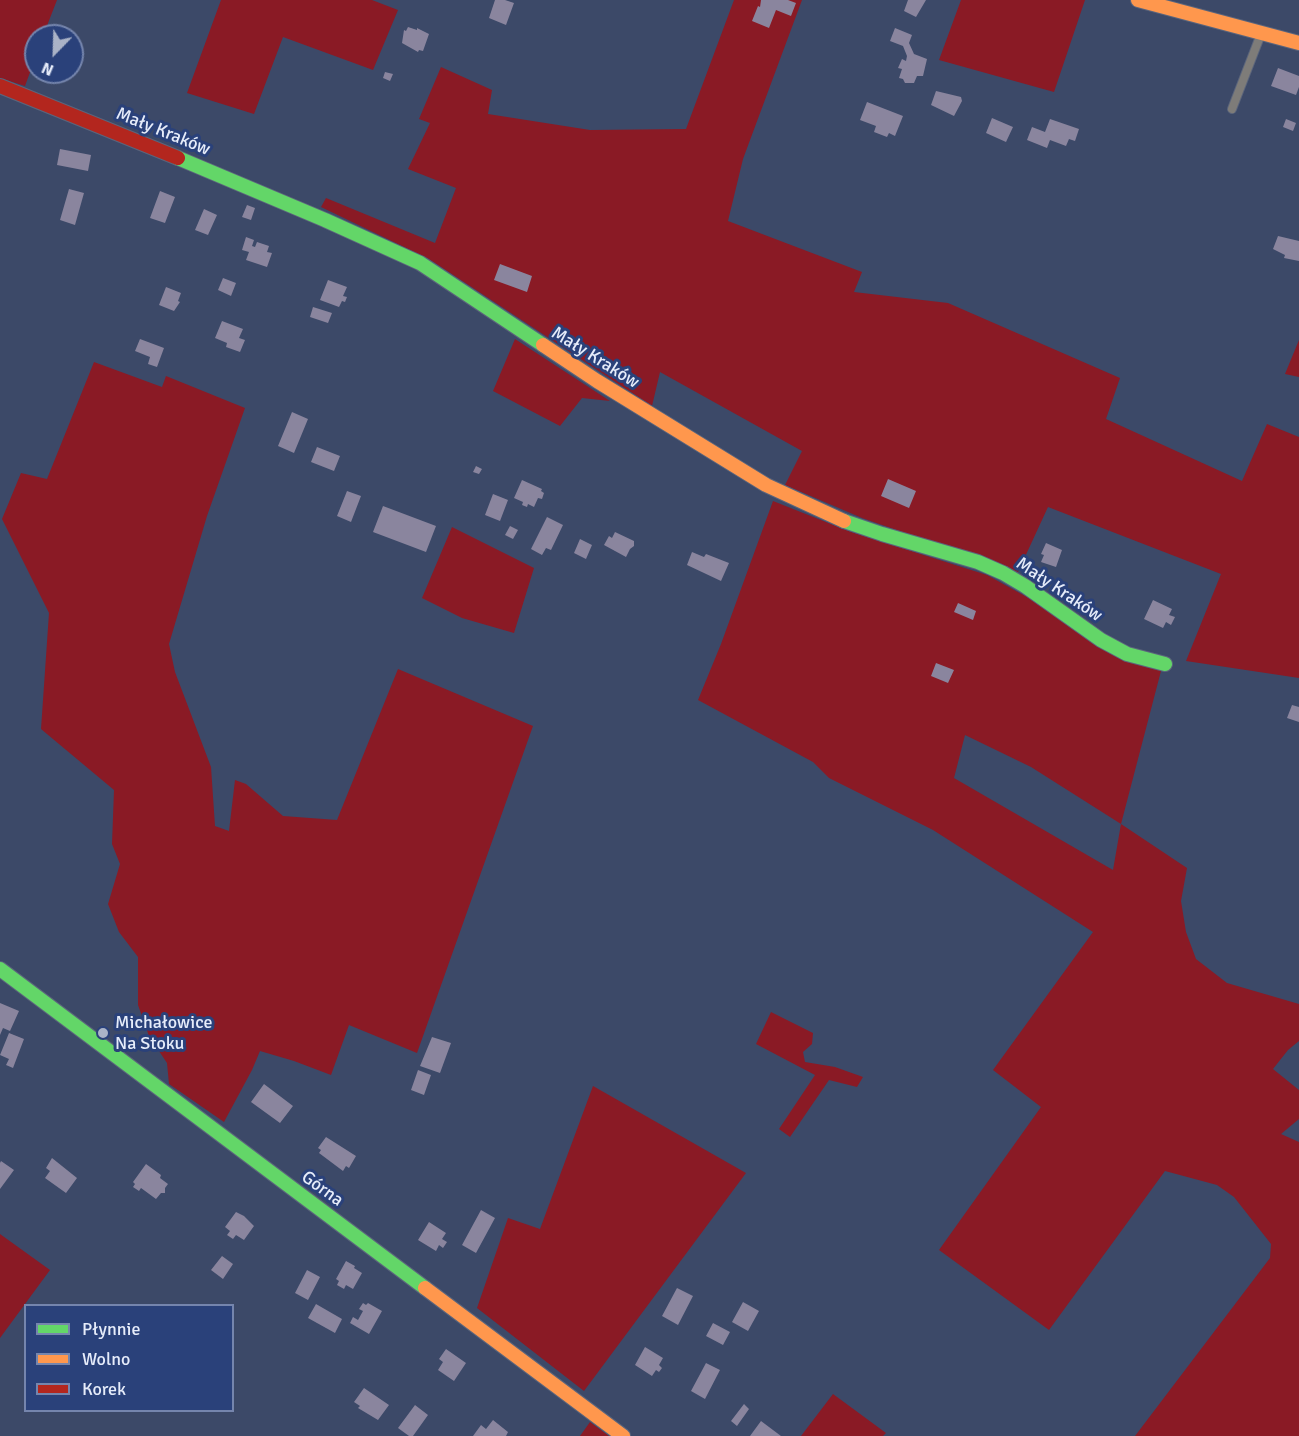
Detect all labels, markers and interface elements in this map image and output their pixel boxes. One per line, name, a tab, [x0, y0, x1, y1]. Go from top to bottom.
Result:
north arrow	[24, 24, 84, 84]
text: N	[39, 57, 57, 80]
street label: Mały Kraków	[113, 103, 213, 161]
street label: Mały Kraków	[547, 322, 643, 394]
street label: Mały Kraków	[1012, 553, 1106, 627]
place label: Michałowice Na Stoku	[115, 1012, 213, 1054]
marker: Michałowice Na Stoku	[96, 1026, 110, 1040]
street label: Górna	[297, 1167, 347, 1211]
legend	[24, 1304, 234, 1412]
text: Płynnie	[82, 1318, 140, 1340]
text: Wolno	[82, 1348, 130, 1370]
text: Korek	[82, 1378, 126, 1400]

